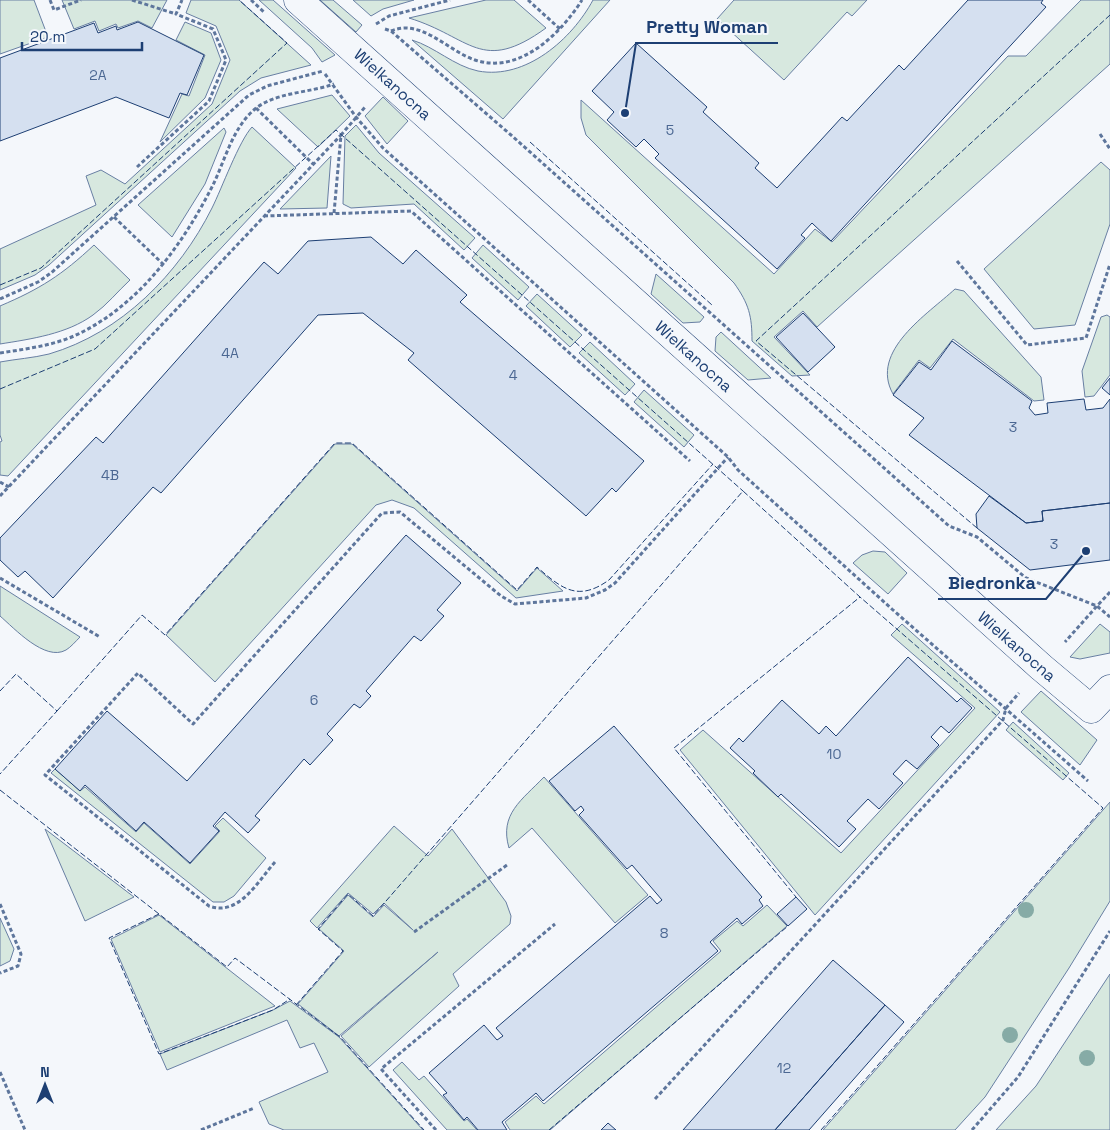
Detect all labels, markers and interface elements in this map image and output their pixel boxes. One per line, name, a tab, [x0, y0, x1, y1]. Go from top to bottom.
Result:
callout: Pretty Woman	[636, 10, 778, 43]
text: Pretty Woman	[646, 15, 768, 38]
scale bar	[22, 20, 142, 52]
text: 20 m	[30, 27, 65, 46]
street label: Wielkanocna	[350, 44, 436, 125]
house number: 2A	[89, 66, 107, 84]
house number: 5	[666, 121, 674, 139]
street label: Wielkanocna	[651, 316, 737, 397]
house number: 4A	[221, 344, 239, 362]
house number: 4	[509, 366, 518, 384]
house number: 3	[1009, 418, 1017, 436]
house number: 4B	[101, 466, 119, 484]
house number: 3	[1050, 535, 1058, 553]
callout: Biedronka	[938, 566, 1046, 599]
text: Biedronka	[948, 571, 1037, 594]
street label: Wielkanocna	[973, 607, 1060, 686]
house number: 6	[310, 691, 318, 709]
house number: 10	[827, 745, 841, 763]
house number: 8	[660, 924, 669, 942]
house number: 12	[777, 1059, 791, 1077]
north arrow	[20, 1060, 70, 1110]
text: N	[40, 1063, 50, 1081]

